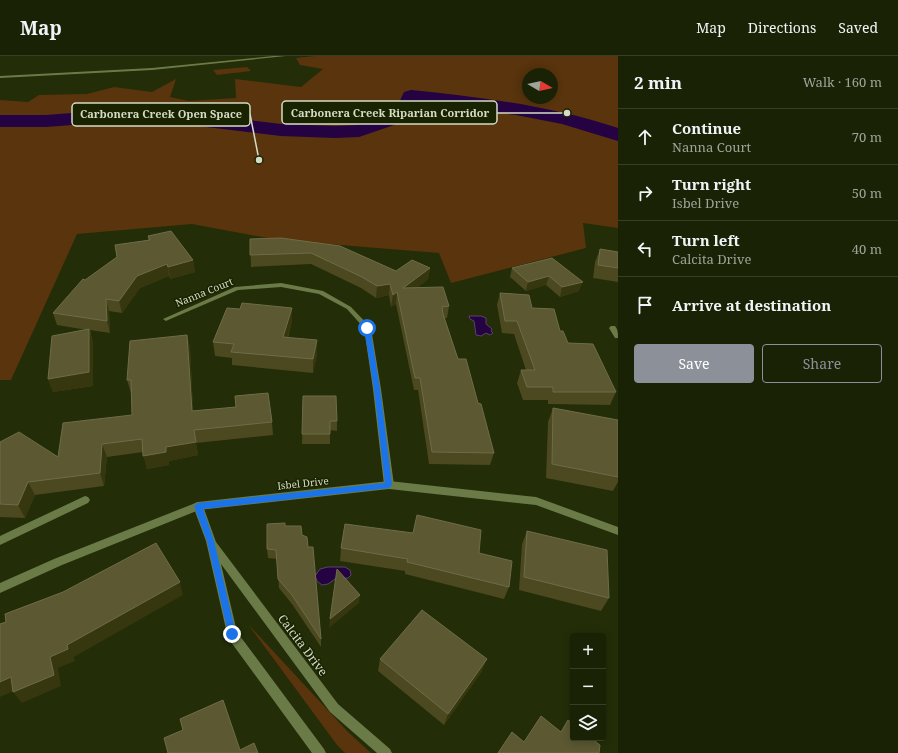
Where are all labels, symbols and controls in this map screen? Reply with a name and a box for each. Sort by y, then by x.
text: Map [20,15,62,41]
text: Map [696,18,726,37]
text: Directions [748,18,816,37]
text: Saved [838,18,878,37]
north arrow [522,68,558,104]
text: 2 min [634,71,682,94]
text: Walk · 160 m [803,73,882,91]
callout: Carbonera Creek Riparian Corridor [282,101,497,124]
callout: Carbonera Creek Open Space [72,103,250,126]
text: Carbonera Creek Riparian Corridor [291,105,490,120]
text: Carbonera Creek Open Space [80,106,242,121]
text: Continue [672,118,741,138]
icon: ahead [634,126,656,148]
text: 70 m [852,128,882,146]
text: Nanna Court [672,138,751,156]
text: Turn right [672,174,751,194]
icon: right [634,182,656,204]
text: 50 m [852,184,882,202]
text: Isbel Drive [672,194,739,212]
text: Turn left [672,230,740,250]
icon: left [634,238,656,260]
text: 40 m [852,240,882,258]
text: Calcita Drive [672,250,751,268]
street label: Nanna Court [173,274,235,310]
icon: arrive [634,294,656,316]
text: Arrive at destination [672,295,831,315]
route start [358,319,376,337]
button: Save [634,344,754,383]
button: Share [762,344,882,383]
street label: Isbel Drive [277,473,329,493]
street label: Calcita Drive [274,611,332,679]
route end [223,625,241,643]
map controls [570,633,606,741]
button: + [570,633,606,669]
button: − [570,669,606,705]
button: layers [570,705,606,741]

